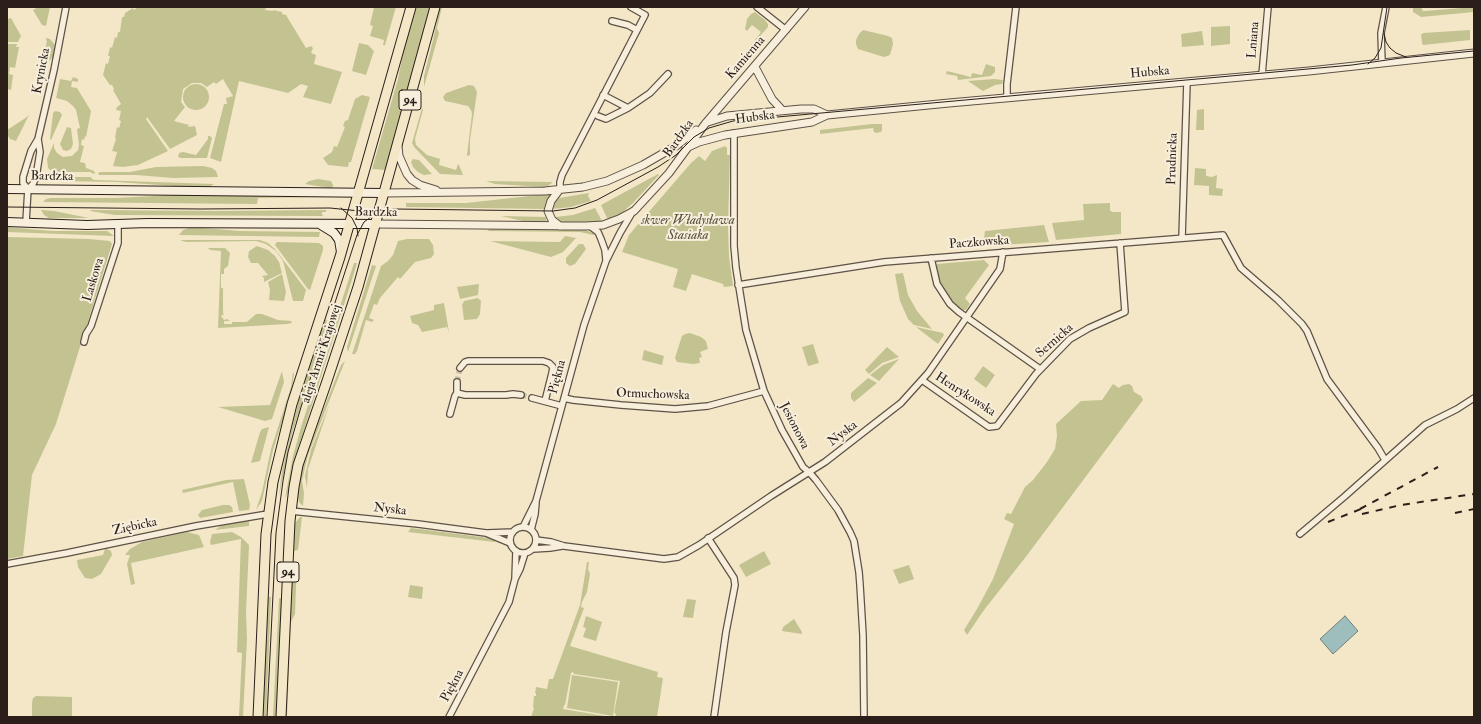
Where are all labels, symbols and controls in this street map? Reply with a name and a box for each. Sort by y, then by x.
street label: Lniana [1245,21,1263,59]
street label: Kamienna [723,33,769,83]
street label: Krynicka [30,47,54,95]
street label: Hubska [1130,64,1170,82]
road number: 94 [399,90,421,110]
street label: Hubska [734,108,776,128]
street label: Bardzka [660,117,698,161]
street label: Prudnicka [1164,133,1182,185]
street label: Bardzka [30,169,74,185]
street label: Bardzka [354,205,398,221]
park label: skwer Władysława Stasiaka [641,213,735,244]
street label: Paczkowska [948,233,1010,253]
street label: Laskowa [80,256,108,304]
street label: aleja Armii Krajowej [299,303,345,405]
street label: Sernicka [1033,321,1077,361]
street label: Piękna [546,358,570,396]
street label: Henrykowska [932,370,998,420]
street label: Otmuchowska [616,386,690,404]
street label: Jesionowa [776,400,812,452]
street label: Nyska [825,418,861,450]
street label: Nyska [373,501,407,519]
street label: Ziębicka [111,515,159,539]
road number: 94 [277,562,299,582]
street label: Piękna [438,667,468,705]

